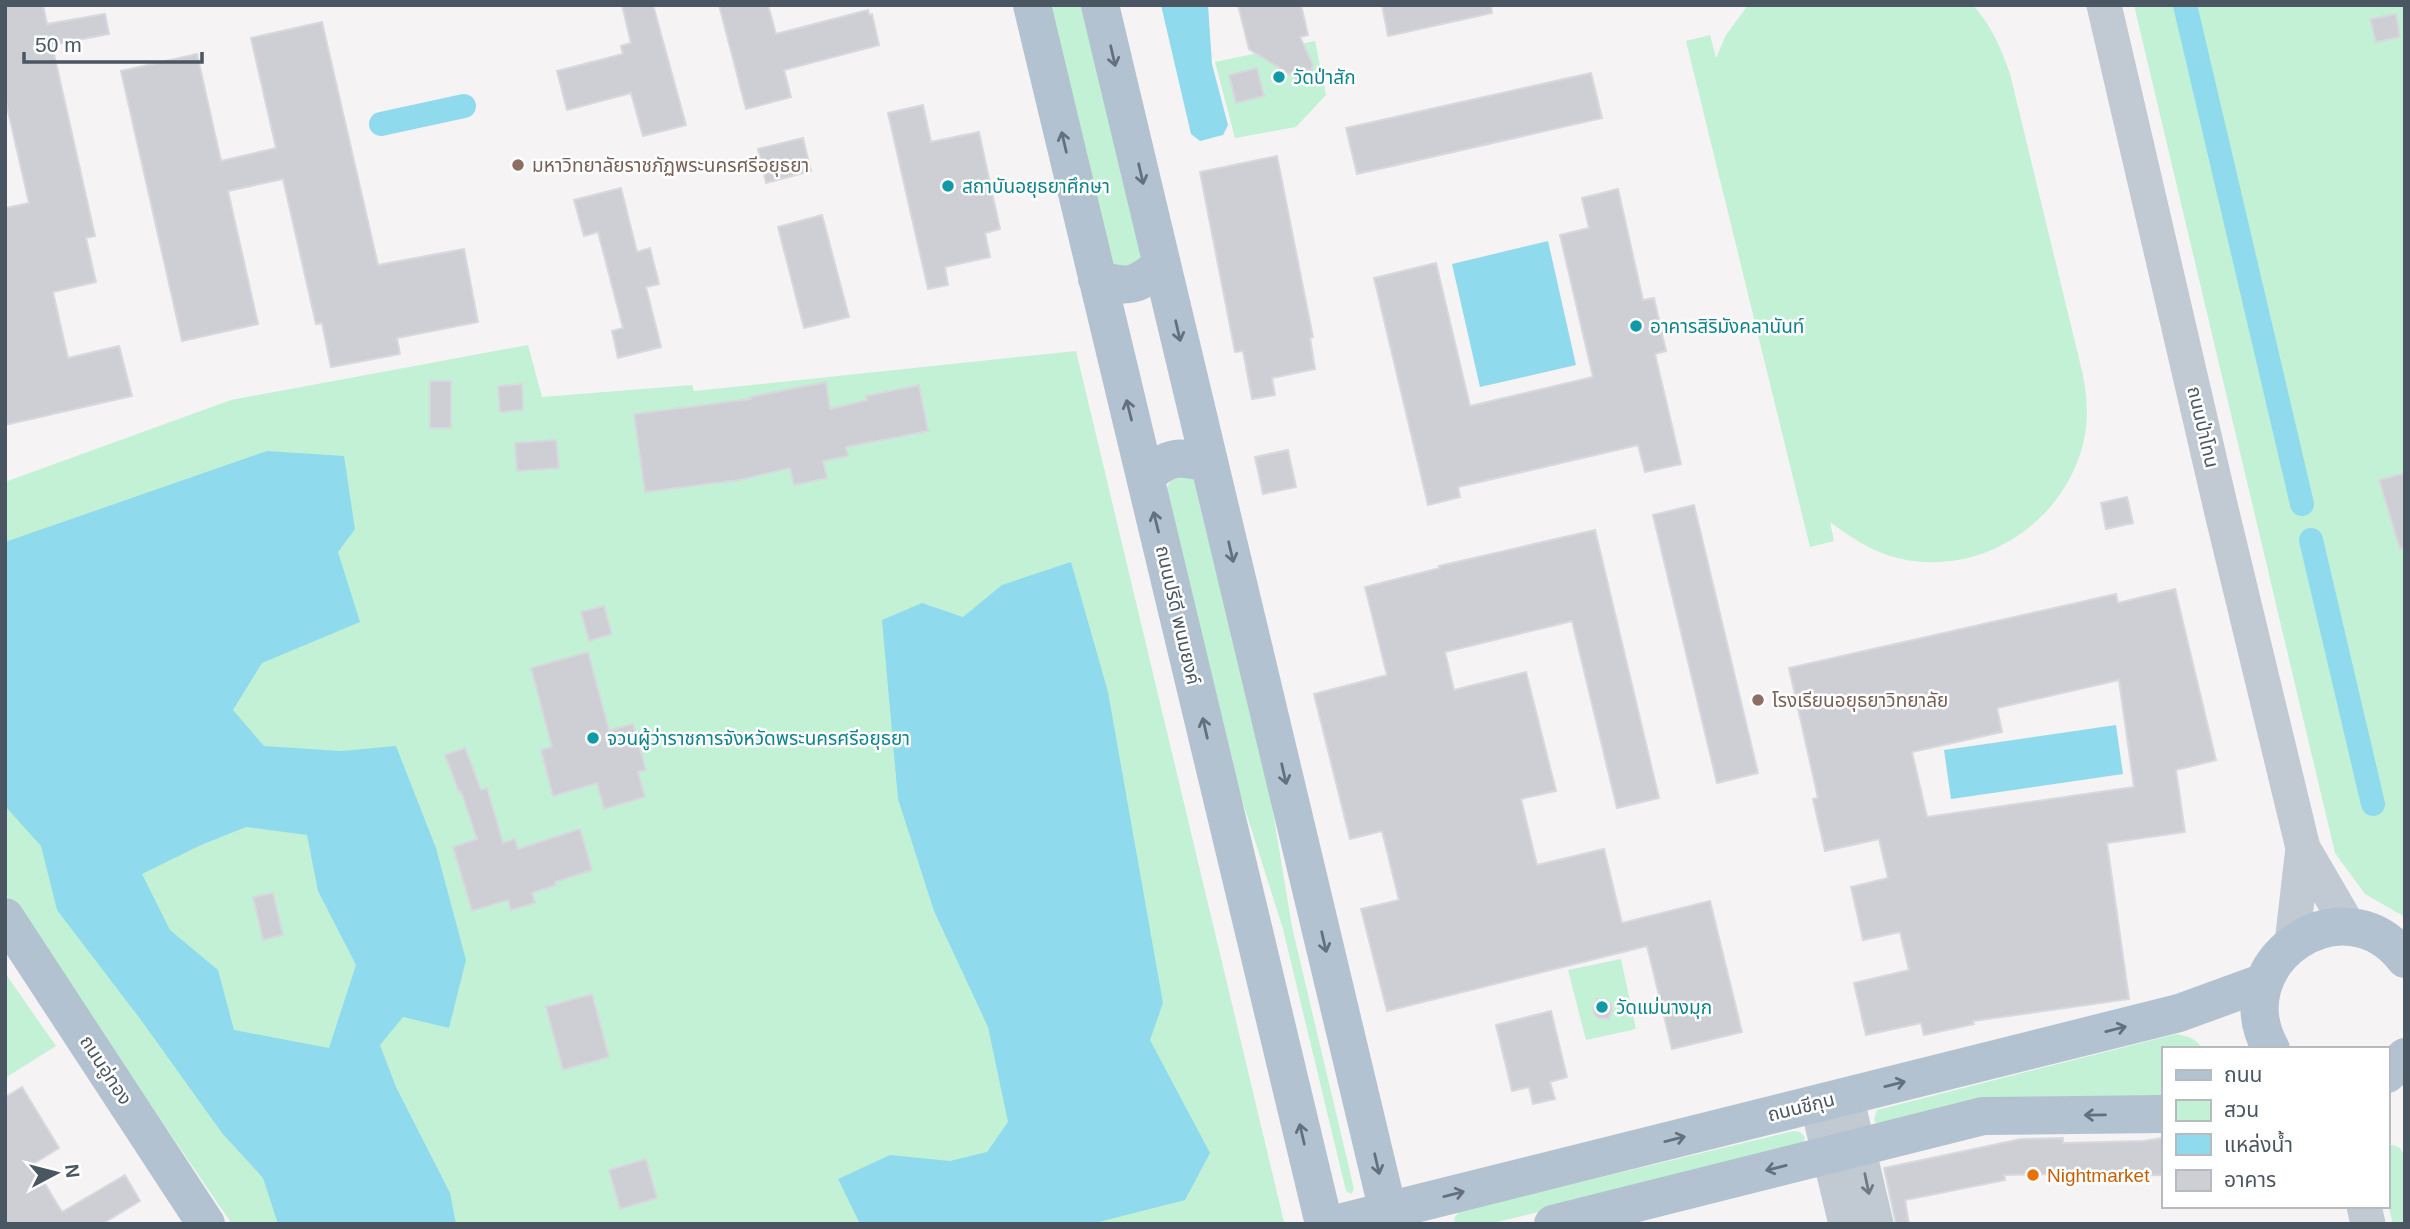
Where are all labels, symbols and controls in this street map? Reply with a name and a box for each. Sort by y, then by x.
scale bar [24,21,203,65]
text: 50 m [35,33,82,56]
one-way arrow [1107,45,1120,67]
place label: วัดป่าสัก [1293,67,1356,88]
marker: วัดป่าสัก [1271,69,1287,85]
one-way arrow [1057,131,1070,153]
place label: มหาวิทยาลัยราชภัฏพระนครศรีอยุธยา [532,155,809,177]
marker: มหาวิทยาลัยราชภัฏพระนครศรีอยุธยา [510,157,526,173]
one-way arrow [1135,162,1148,185]
place label: สถาบันอยุธยาศึกษา [962,176,1110,198]
marker: สถาบันอยุธยาศึกษา [940,178,956,194]
place label: อาคารสิริมังคลานันท์ [1650,316,1804,337]
marker: อาคารสิริมังคลานันท์ [1628,318,1644,334]
one-way arrow [1172,319,1185,342]
street label: ถนนป่าโทน [2183,384,2223,470]
one-way arrow [1122,400,1135,422]
one-way arrow [1148,511,1162,534]
one-way arrow [1225,540,1238,563]
street label: ถนนปรีดี พนมยงค์ [1152,543,1204,687]
place label: โรงเรียนอยุธยาวิทยาลัย [1772,690,1948,712]
marker: โรงเรียนอยุธยาวิทยาลัย [1750,692,1766,708]
one-way arrow [1198,717,1211,740]
place label: จวนผู้ว่าราชการจังหวัดพระนครศรีอยุธยา [607,727,910,751]
marker: จวนผู้ว่าราชการจังหวัดพระนครศรีอยุธยา [585,730,601,746]
one-way arrow [1278,762,1291,784]
one-way arrow [1318,930,1331,953]
place label: วัดแม่นางมุก [1616,996,1712,1019]
marker: วัดแม่นางมุก [1594,999,1610,1015]
one-way arrow [2104,1022,2127,1035]
street label: ถนนอู่ทอง [74,1031,137,1110]
legend [2162,1047,2389,1208]
text: ถนน [2224,1063,2262,1086]
one-way arrow [1883,1077,1906,1090]
street label: ถนนชีกุน [1765,1089,1837,1126]
text: สวน [2224,1098,2259,1121]
one-way arrow [2084,1108,2107,1121]
one-way arrow [1295,1123,1308,1145]
text: แหล่งน้ำ [2224,1130,2293,1156]
one-way arrow [1663,1132,1685,1145]
north arrow [21,1138,91,1208]
one-way arrow [1370,1152,1384,1175]
one-way arrow [1765,1162,1788,1175]
text: N [61,1163,84,1179]
place label: Nightmarket [2047,1165,2150,1186]
marker: Nightmarket [2025,1167,2041,1183]
text: อาคาร [2224,1168,2276,1191]
one-way arrow [1860,1172,1874,1195]
one-way arrow [1442,1187,1465,1200]

